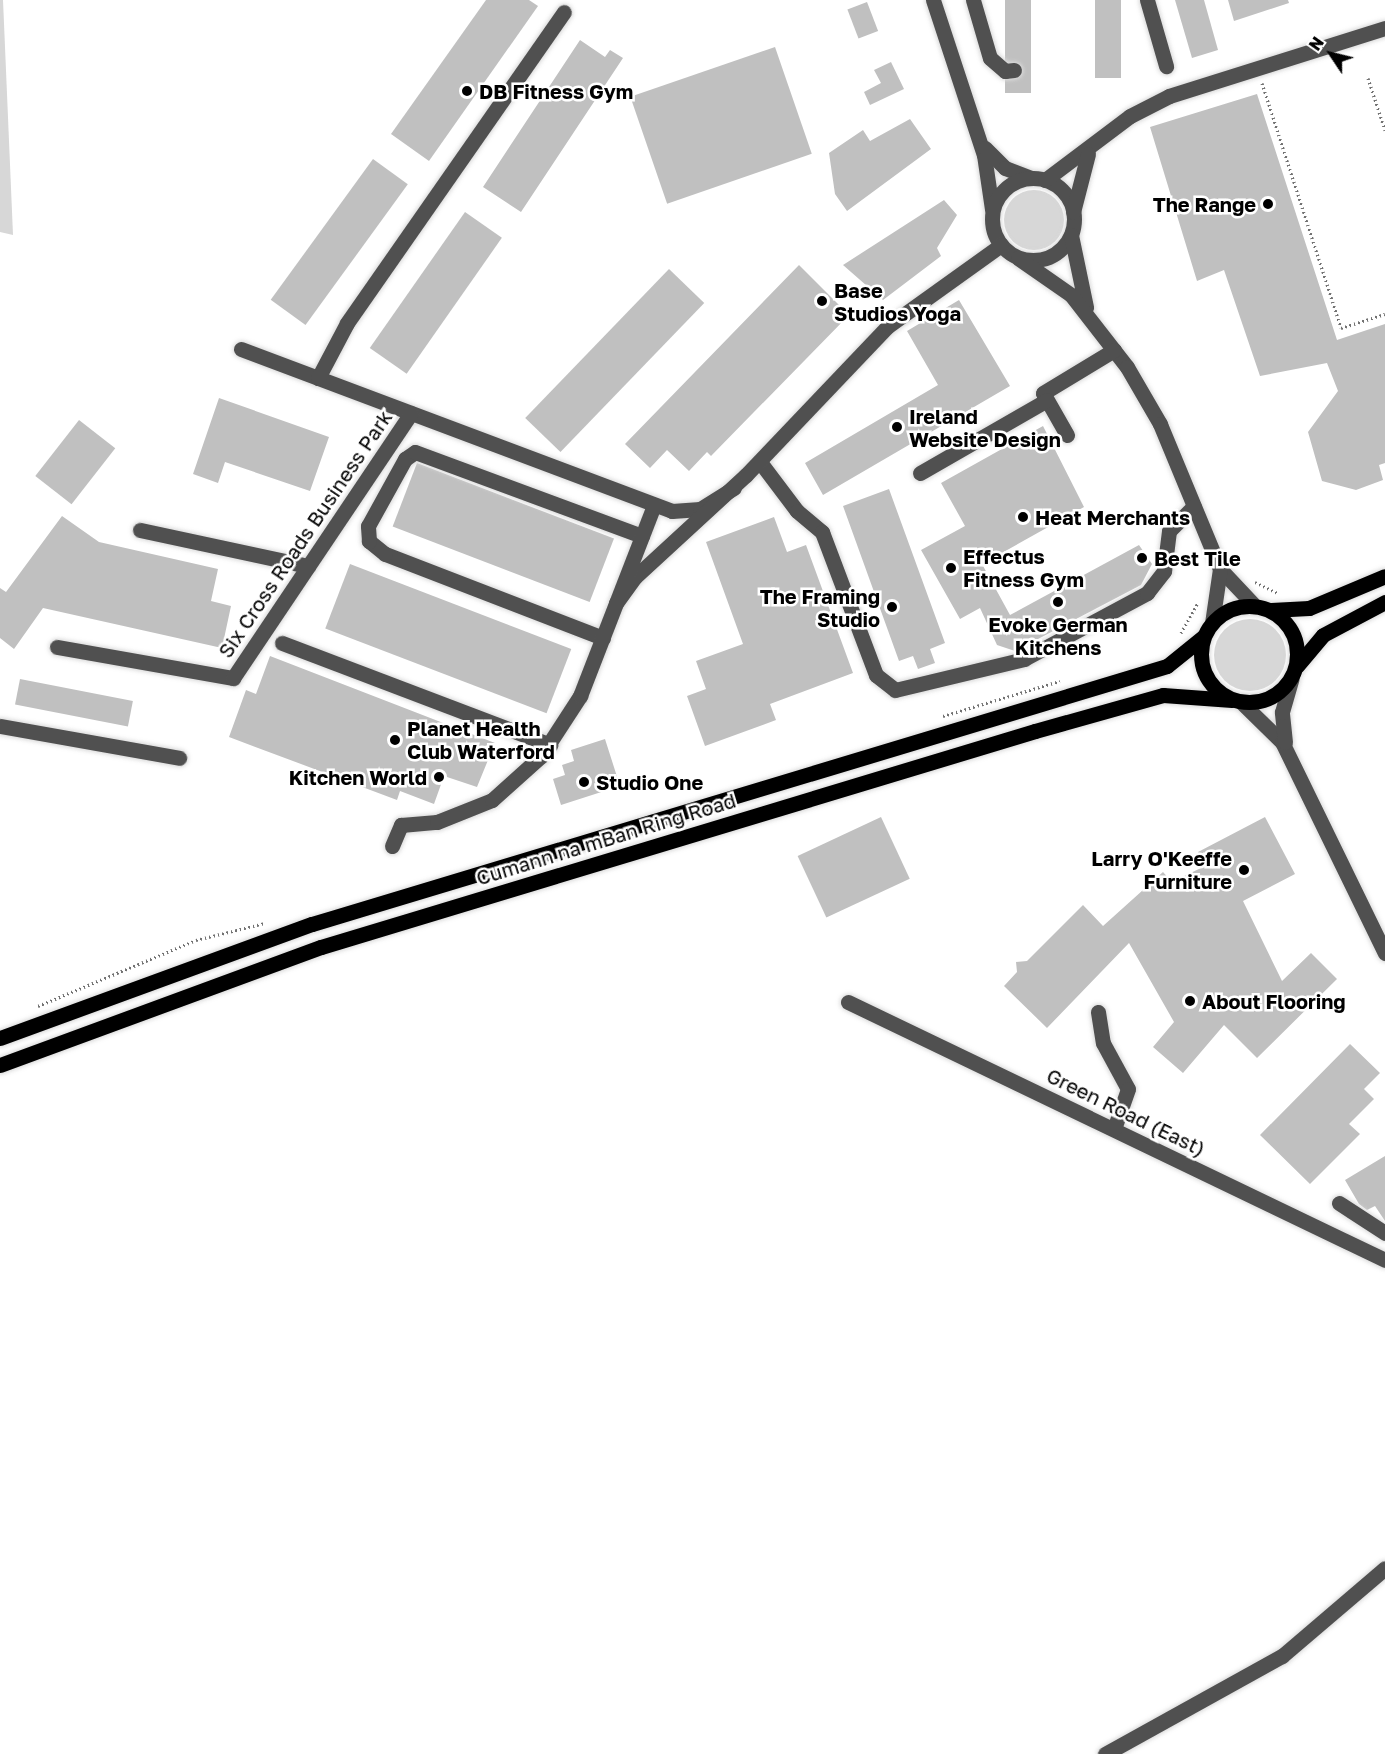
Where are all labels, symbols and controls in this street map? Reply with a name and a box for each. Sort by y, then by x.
north arrow [1301,24,1361,84]
text: N [1305,33,1328,54]
place label: DB Fitness Gym [479,79,633,103]
marker: DB Fitness Gym [460,84,474,98]
place label: The Range [1153,192,1256,216]
marker: The Range [1261,197,1275,211]
place label: Base Studios Yoga [834,278,961,325]
marker: Base Studios Yoga [815,294,829,308]
place label: Ireland Website Design [909,404,1061,451]
street label: Six Cross Roads Business Park [213,406,397,662]
marker: Ireland Website Design [890,420,904,434]
place label: Heat Merchants [1035,505,1190,529]
marker: Heat Merchants [1016,510,1030,524]
place label: Effectus Fitness Gym [963,544,1084,591]
place label: Best Tile [1154,546,1241,570]
marker: Best Tile [1135,551,1149,565]
marker: Effectus Fitness Gym [944,561,958,575]
place label: The Framing Studio [760,584,880,631]
marker: Evoke German Kitchens [1051,595,1065,609]
marker: The Framing Studio [885,600,899,614]
place label: Evoke German Kitchens [988,612,1128,659]
place label: Planet Health Club Waterford [407,716,555,763]
marker: Planet Health Club Waterford [388,733,402,747]
place label: Kitchen World [289,765,427,789]
marker: Kitchen World [432,770,446,784]
place label: Studio One [596,770,703,794]
marker: Studio One [577,775,591,789]
street label: Cumann na mBan Ring Road [473,788,739,890]
place label: Larry O'Keeffe Furniture [1091,846,1232,893]
marker: Larry O'Keeffe Furniture [1237,863,1251,877]
place label: About Flooring [1202,989,1346,1013]
marker: About Flooring [1183,994,1197,1008]
street label: Green Road (East) [1043,1063,1209,1161]

